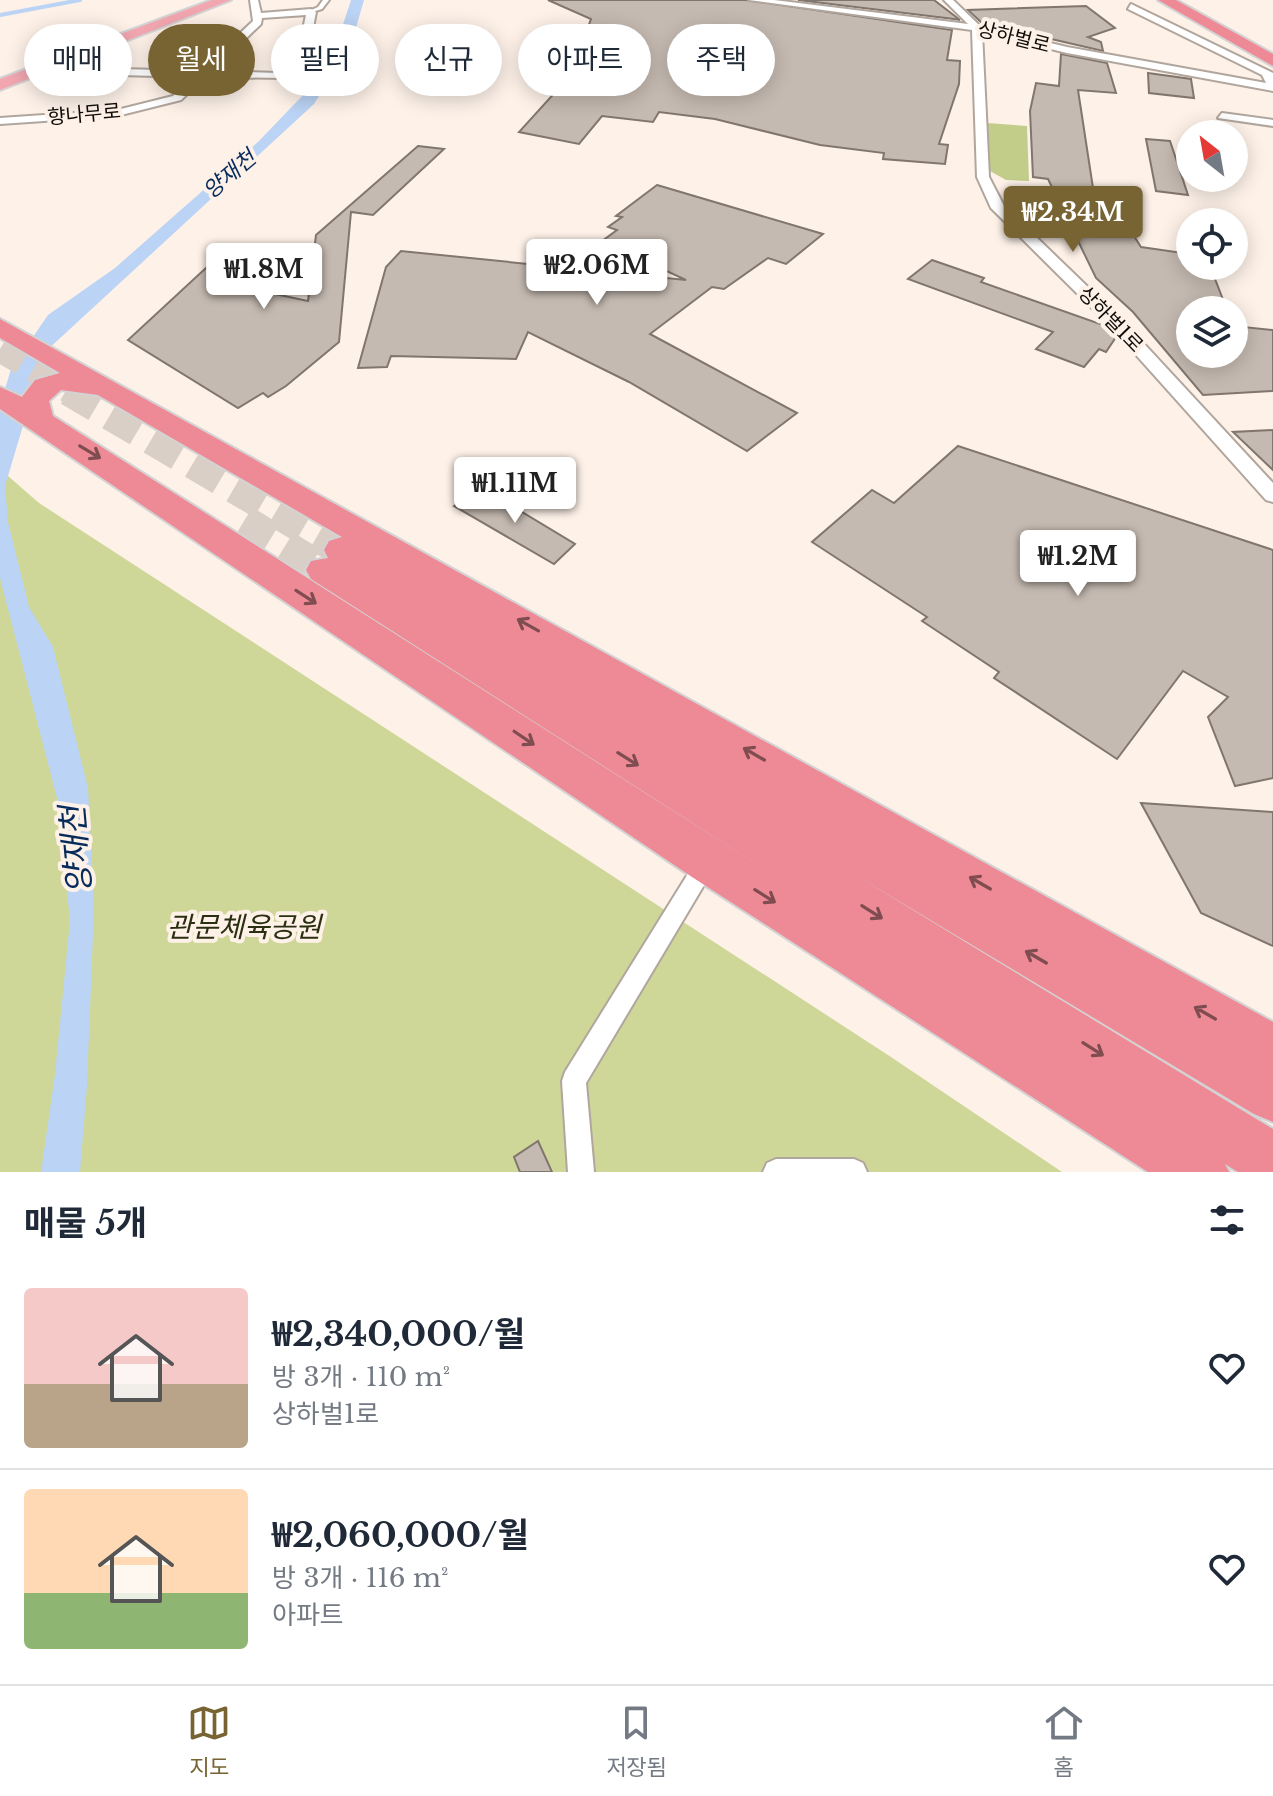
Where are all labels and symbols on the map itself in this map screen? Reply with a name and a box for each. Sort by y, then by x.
street label: 상하벌로 [975,16,1053,58]
street label: 향나무로 [46,99,122,129]
north arrow [1176,120,1248,192]
water label: 양재천 [197,143,263,204]
pin: ₩2.34M [1008,186,1138,254]
pin: ₩2.06M [532,239,662,307]
pin: ₩1.8M [208,243,320,311]
street label: 상하벌1로 [1074,281,1148,357]
one-way arrow [78,444,101,460]
pin: ₩1.11M [450,457,580,525]
pin: ₩1.2M [1022,530,1134,598]
one-way arrow [294,589,317,605]
one-way arrow [517,617,541,632]
one-way arrow [513,730,535,746]
one-way arrow [743,746,767,761]
one-way arrow [616,751,638,768]
water label: 양재천 [52,801,100,896]
one-way arrow [969,875,992,891]
one-way arrow [753,889,776,905]
one-way arrow [860,904,883,920]
park label: 관문체육공원 [167,910,324,945]
one-way arrow [1025,949,1048,965]
one-way arrow [1194,1005,1217,1021]
one-way arrow [1081,1041,1104,1057]

